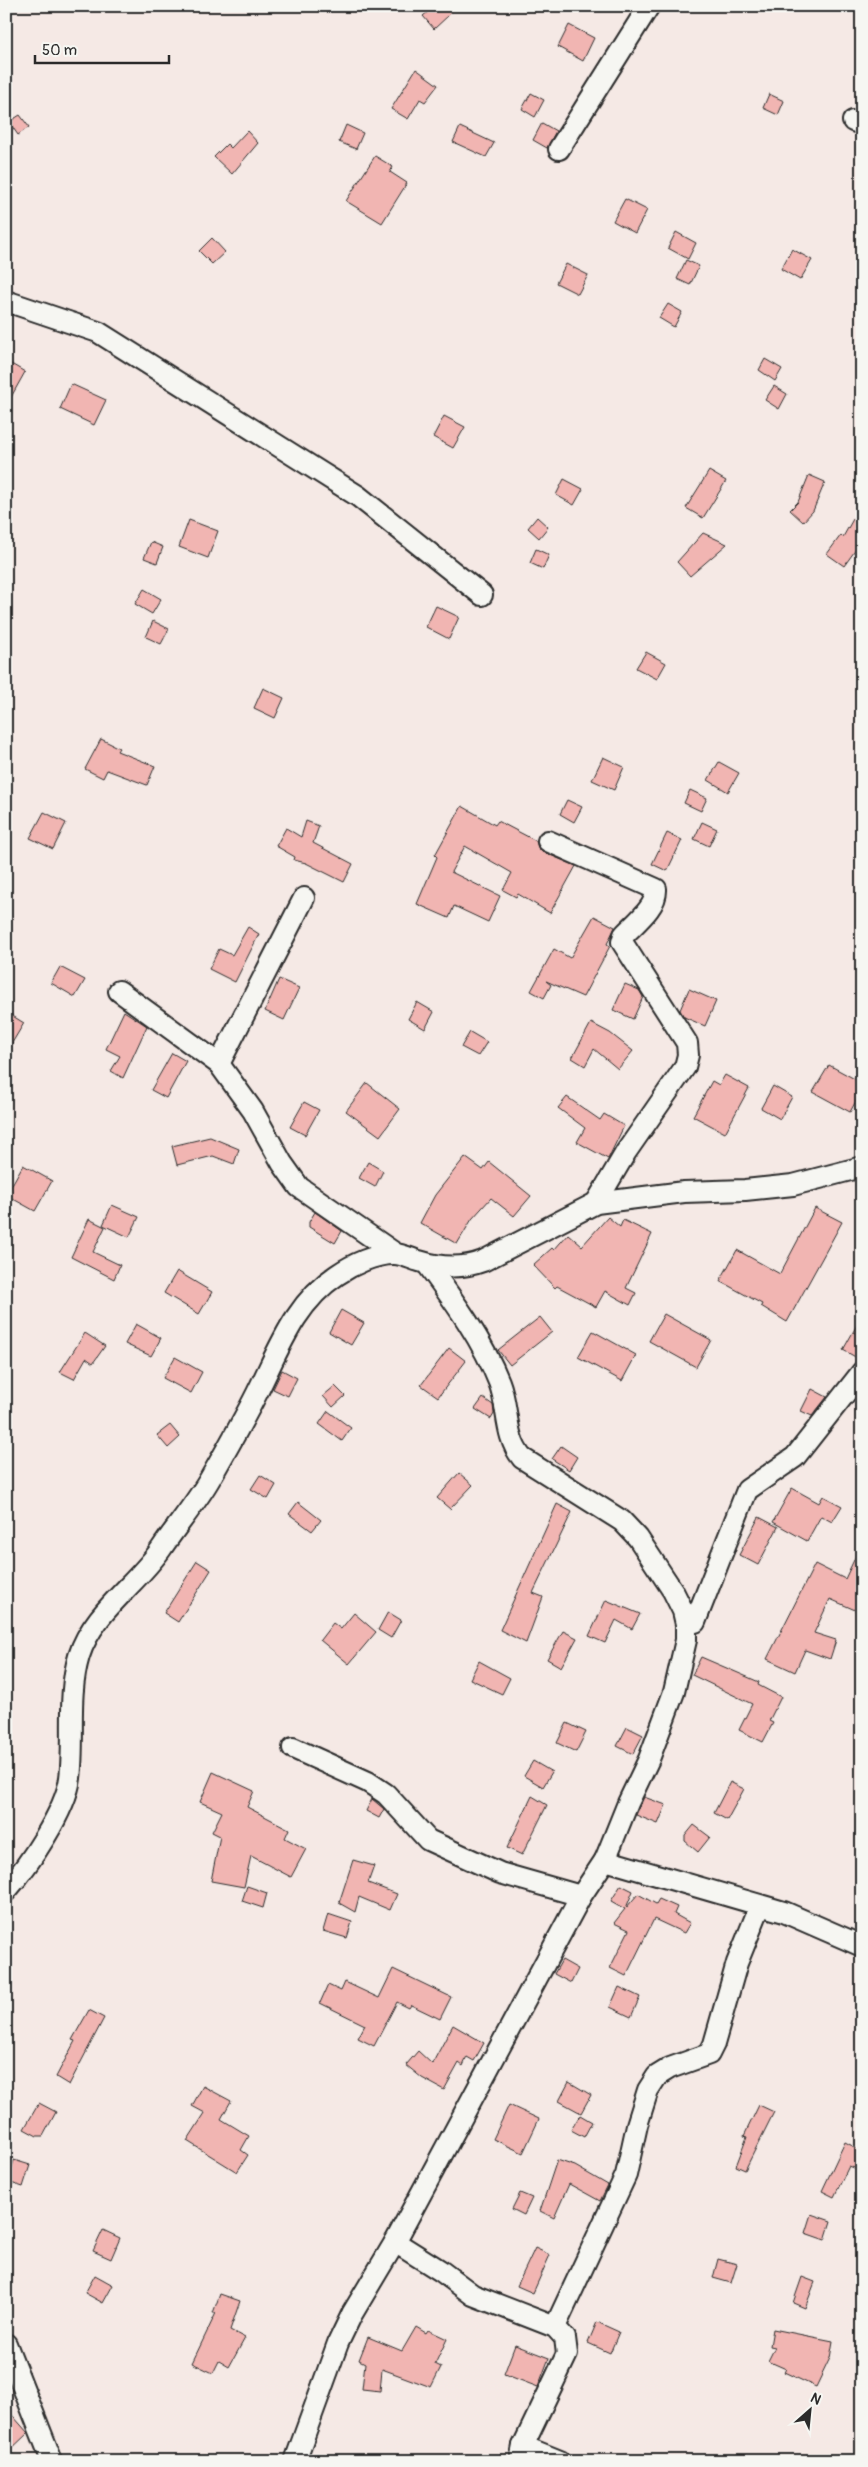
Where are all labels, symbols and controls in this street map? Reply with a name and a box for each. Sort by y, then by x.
scale bar [35,32,169,64]
text: 50 m [42,41,77,60]
north arrow [786,2384,836,2434]
text: N [808,2389,824,2409]

